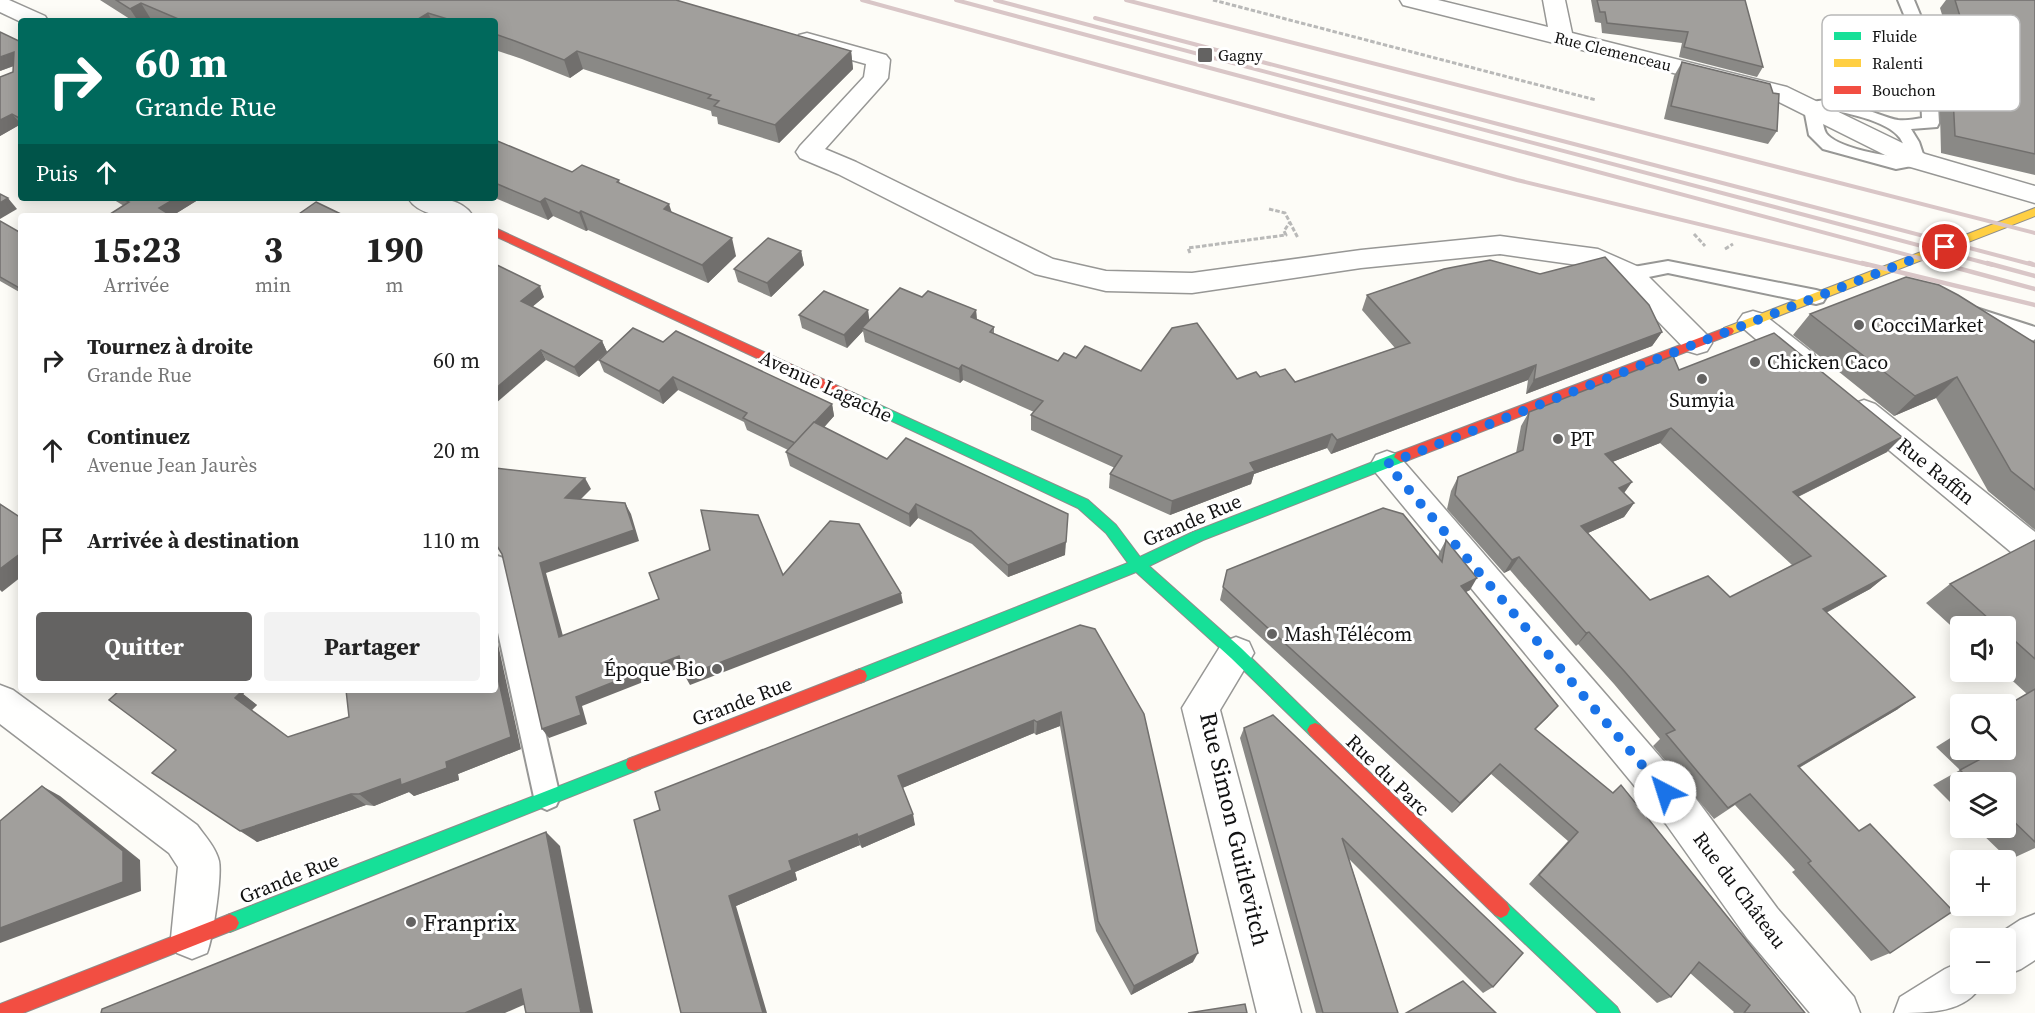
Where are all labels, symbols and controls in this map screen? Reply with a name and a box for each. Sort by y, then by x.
legend [1822,15,2020,111]
text: Fluide [1872,25,1917,47]
street label: Rue Clemenceau [1552,26,1674,76]
text: 60 m [135,33,228,91]
icon: right [36,42,114,120]
place label: Gagny [1218,44,1263,66]
marker: Gagny [1196,46,1214,64]
text: Ralenti [1872,52,1923,74]
text: Bouchon [1872,79,1936,101]
text: Grande Rue [135,88,276,125]
icon: ahead [90,156,123,189]
text: Puis [36,158,78,188]
pin [1919,221,1970,272]
text: 15:23 [92,225,181,274]
text: 3 [263,225,283,274]
text: 190 [365,225,424,274]
icon: arrive [1928,230,1961,263]
text: Arrivée [104,271,170,299]
text: min [255,271,291,299]
text: m [386,271,404,299]
place label: CocciMarket [1871,311,1984,339]
marker: CocciMarket [1852,318,1866,332]
text: Tournez à droite [87,331,253,361]
street label: Avenue Lagache [755,343,897,429]
icon: right [36,344,69,377]
text: 60 m [433,345,480,375]
place label: Chicken Caco [1767,348,1888,376]
marker: Chicken Caco [1748,355,1762,369]
text: Grande Rue [87,361,192,389]
marker: Sumyia [1695,372,1709,386]
place label: Sumyia [1669,386,1736,414]
text: Continuez [87,421,190,451]
place label: PT [1570,425,1594,453]
street label: Rue Raffin [1891,431,1981,511]
marker: PT [1551,432,1565,446]
icon: ahead [36,434,69,467]
text: 20 m [433,435,480,465]
text: Avenue Jean Jaurès [87,451,257,479]
street label: Grande Rue [1138,487,1246,553]
icon: arrive [36,524,69,557]
text: Arrivée à destination [87,525,299,555]
text: 110 m [422,525,480,555]
button: Quitter [36,612,252,681]
button: Partager [264,612,480,681]
map controls [1950,616,2016,994]
button: sound [1950,616,2016,682]
place label: Mash Télécom [1284,620,1412,648]
marker: Mash Télécom [1265,627,1279,641]
place label: Époque Bio [604,655,705,683]
marker: Époque Bio [710,662,724,676]
street label: Grande Rue [688,669,796,733]
button: search [1950,694,2016,760]
street label: Rue Simon Guitlevitch [1192,709,1278,949]
street label: Rue du Parc [1340,728,1436,822]
position arrow [1633,760,1697,824]
button: layers [1950,772,2016,838]
street label: Rue du Château [1687,826,1793,954]
street label: Grande Rue [235,845,343,911]
button: + [1950,850,2016,916]
place label: Franprix [423,906,517,939]
marker: Franprix [404,915,418,929]
button: − [1950,928,2016,994]

